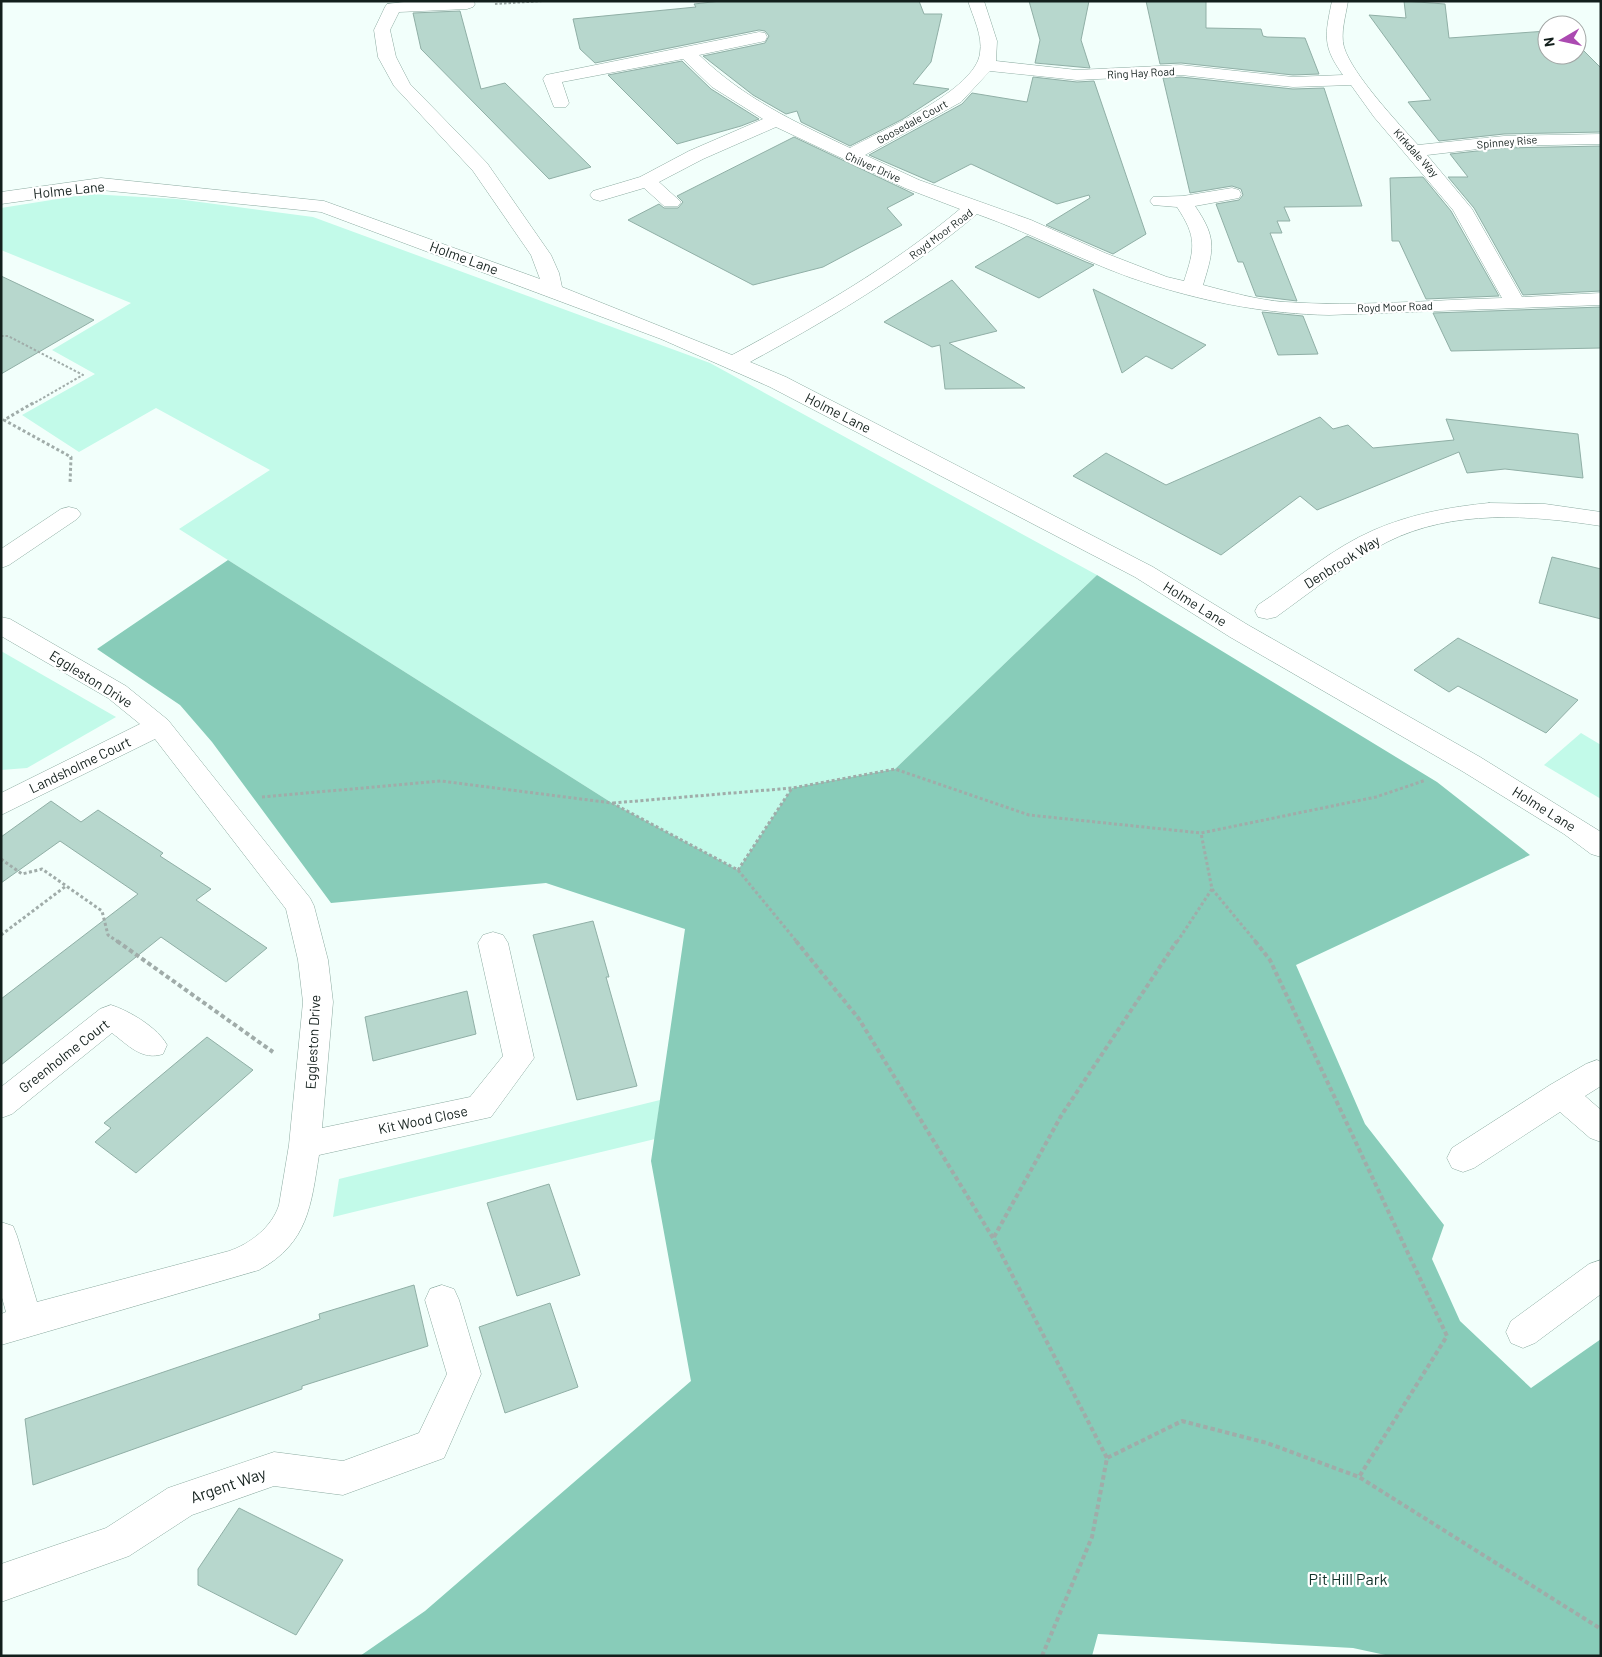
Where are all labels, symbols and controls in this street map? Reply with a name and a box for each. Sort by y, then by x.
north arrow [1537,15,1587,65]
text: N [1540,36,1558,48]
street label: Ring Hay Road [1107,64,1175,81]
street label: Goosedale Court [874,97,949,146]
street label: Kirkdale Way [1391,126,1442,180]
street label: Spinney Rise [1476,132,1538,151]
street label: Chilver Drive [843,148,903,185]
street label: Holme Lane [32,177,106,202]
street label: Royd Moor Road [906,206,975,262]
street label: Holme Lane [428,237,501,278]
street label: Royd Moor Road [1357,299,1433,314]
street label: Holme Lane [802,389,874,436]
street label: Denbrook Way [1301,531,1383,592]
street label: Holme Lane [1160,577,1230,630]
street label: Eggleston Drive [47,646,136,711]
street label: Landsholme Court [26,733,133,797]
street label: Holme Lane [1509,782,1579,835]
street label: Eggleston Drive [302,994,323,1090]
street label: Greenholme Court [15,1015,112,1096]
street label: Kit Wood Close [377,1102,469,1137]
street label: Argent Way [187,1463,269,1506]
park label: Pit Hill Park [1308,1569,1388,1588]

